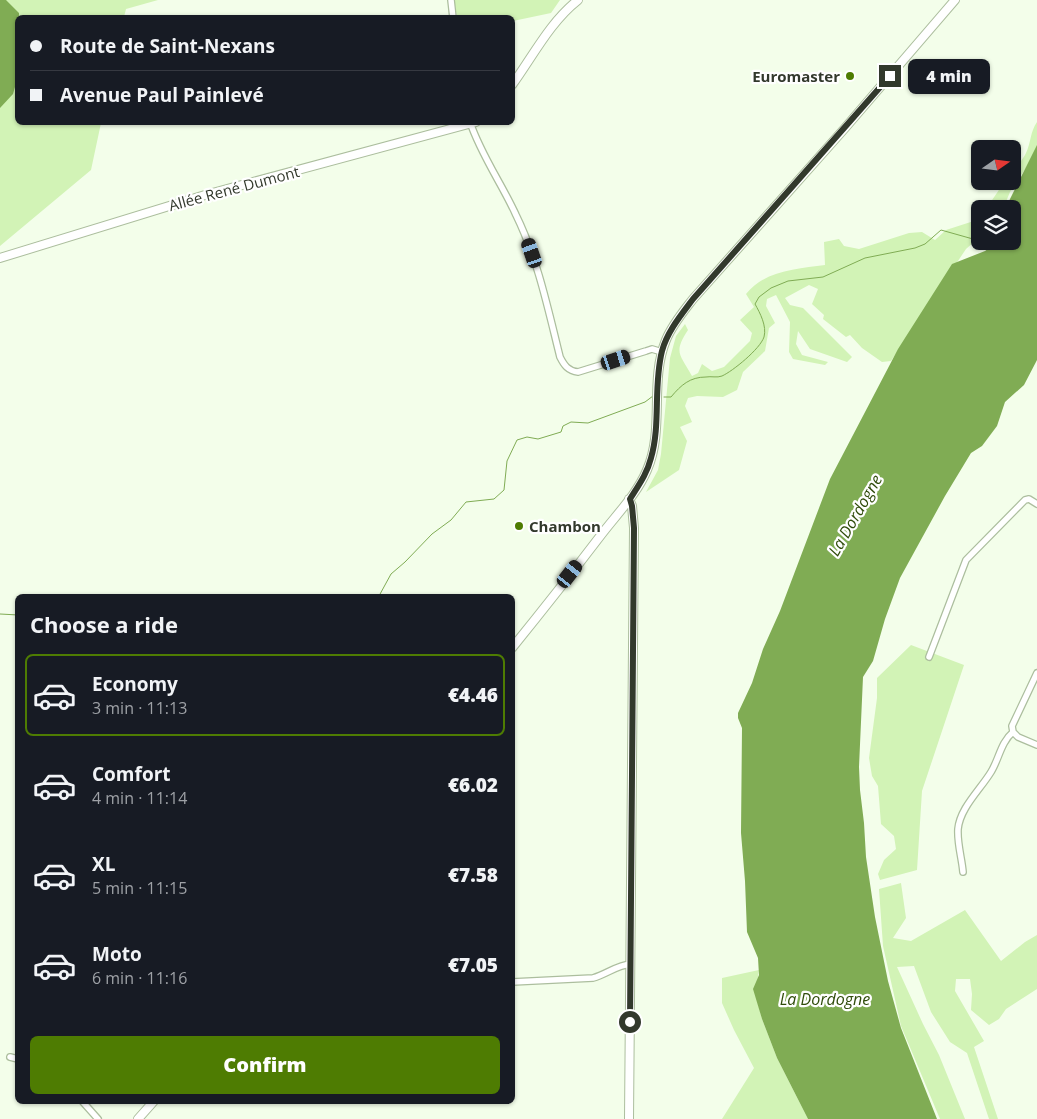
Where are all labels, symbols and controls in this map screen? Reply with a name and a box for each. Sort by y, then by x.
text: Route de Saint-Nexans [60,33,275,59]
callout: 4 min [908,58,990,94]
route end [879,65,901,87]
text: 4 min [926,65,972,87]
place label: Euromaster [752,66,840,86]
marker: Euromaster [844,70,856,82]
text: Avenue Paul Painlevé [60,82,264,108]
north arrow [971,140,1021,190]
map controls [971,140,1021,250]
street label: Allée René Dumont [166,161,302,215]
button: layers [971,200,1021,250]
car [520,236,543,270]
car [599,348,632,372]
water label: La Dordogne [823,470,887,560]
place label: Chambon [529,516,601,536]
marker: Chambon [513,520,525,532]
car [554,558,585,590]
text: Choose a ride [30,609,178,639]
text: Economy [92,671,178,697]
icon: car [32,673,77,718]
text: €4.46 [448,682,498,708]
text: 3 min · 11:13 [92,697,187,719]
text: Comfort [92,761,171,787]
icon: car [32,763,77,808]
text: €6.02 [448,772,498,798]
text: 4 min · 11:14 [92,787,187,809]
text: XL [92,851,115,877]
icon: car [32,853,77,898]
text: €7.58 [448,862,498,888]
text: 5 min · 11:15 [92,877,187,899]
text: Moto [92,941,142,967]
icon: car [32,943,77,988]
text: €7.05 [448,952,498,978]
text: 6 min · 11:16 [92,967,187,989]
water label: La Dordogne [780,988,870,1010]
route start [619,1011,641,1033]
button: Confirm [30,1036,500,1094]

